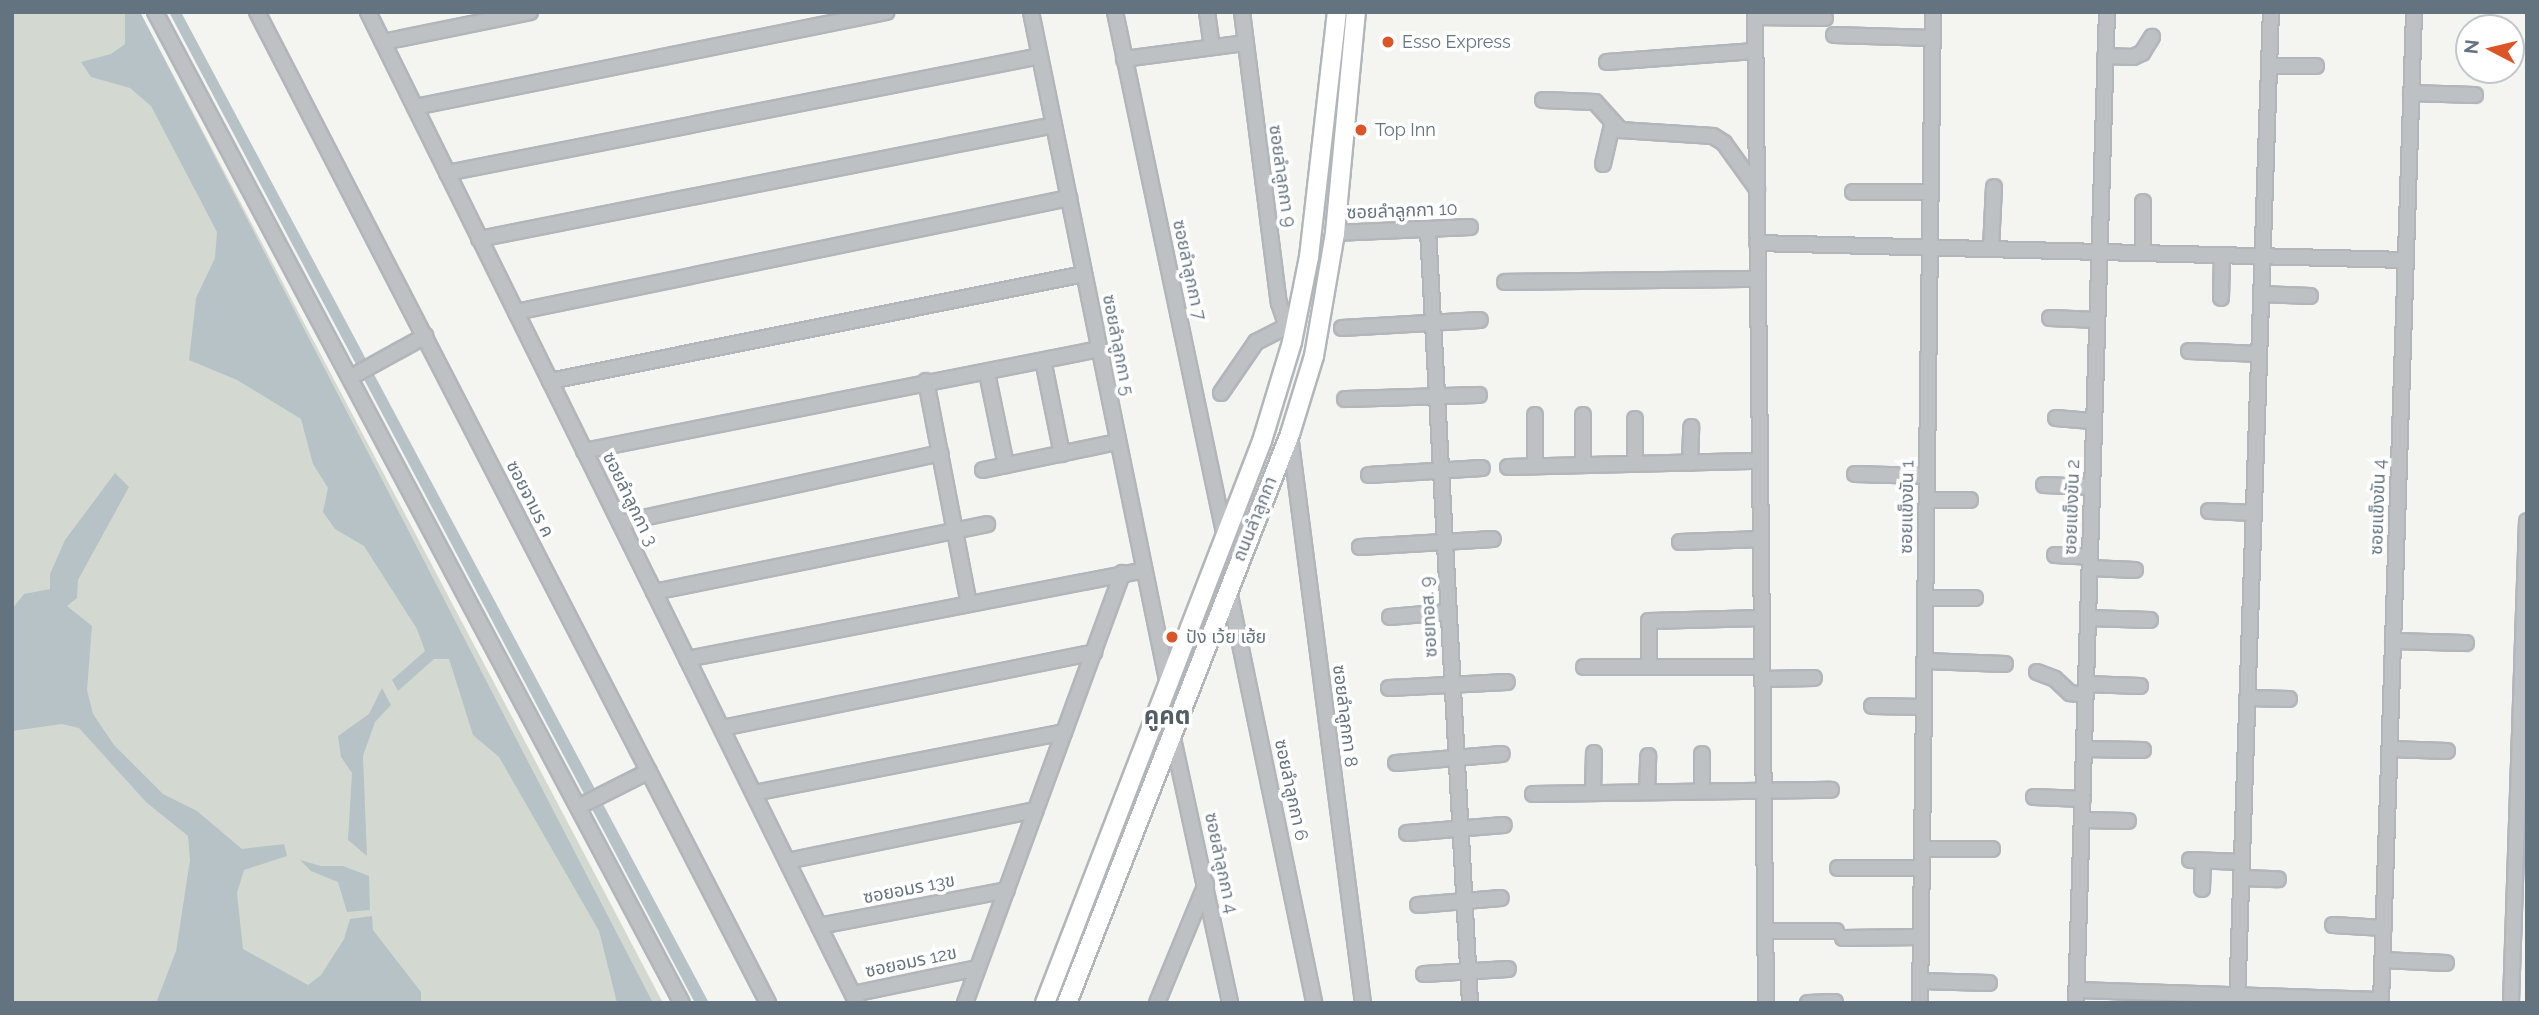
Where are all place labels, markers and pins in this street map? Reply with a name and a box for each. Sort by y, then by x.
place label: Esso Express [1402,31,1511,53]
marker: Esso Express [1380,34,1396,50]
place label: Top Inn [1375,119,1436,141]
marker: Top Inn [1353,122,1369,138]
place label: ปัง เว้ย เฮ้ย [1186,626,1266,648]
marker: ปัง เว้ย เฮ้ย [1164,629,1180,645]

